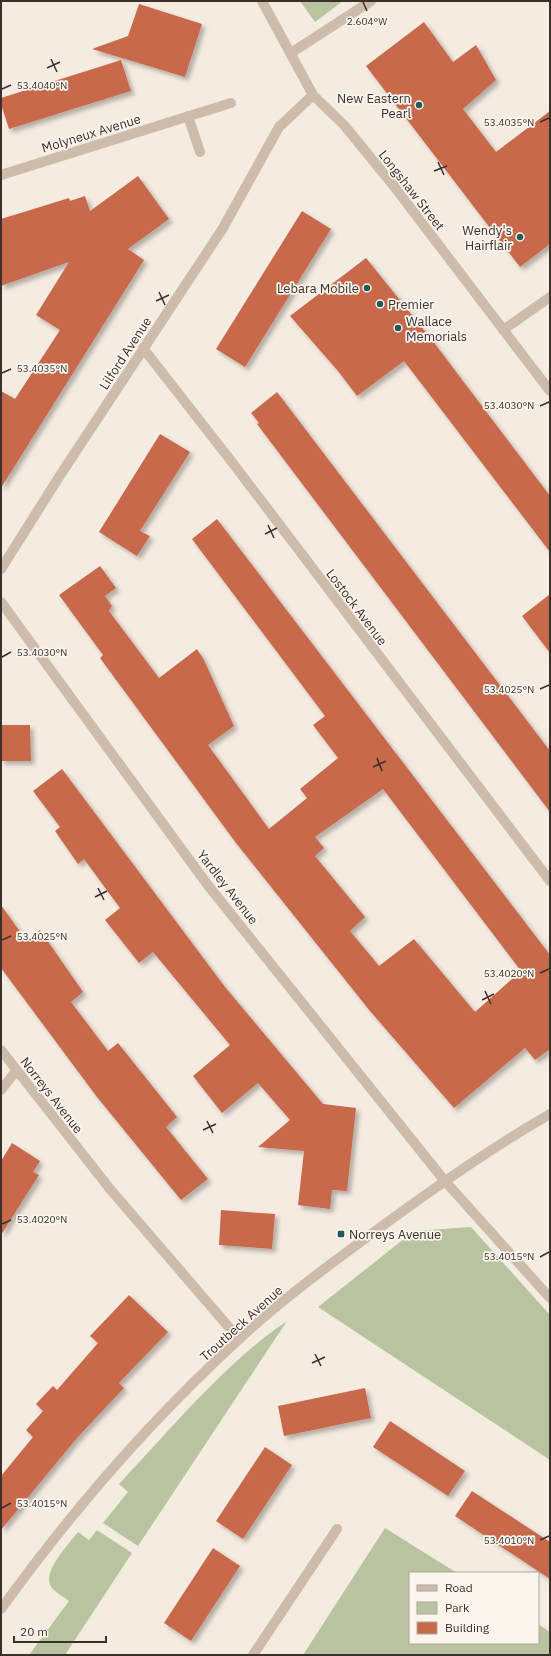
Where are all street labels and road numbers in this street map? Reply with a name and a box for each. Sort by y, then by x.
street label: Molyneux Avenue [40,110,143,157]
street label: Longshaw Street [375,147,448,234]
street label: Lilford Avenue [96,314,155,393]
street label: Lostock Avenue [322,566,391,649]
street label: Yardley Avenue [193,847,262,928]
street label: Norreys Avenue [17,1054,87,1137]
street label: Troutbeck Avenue [197,1282,286,1365]

